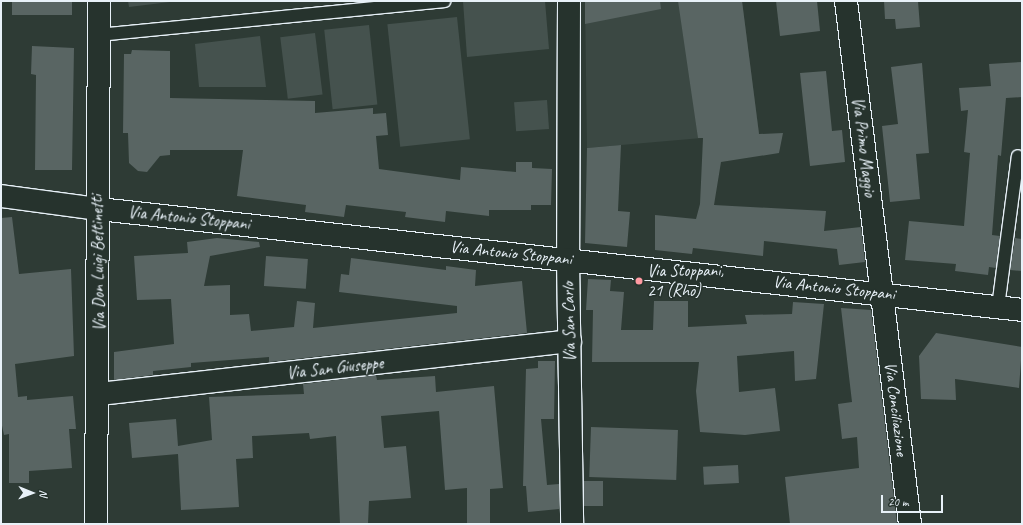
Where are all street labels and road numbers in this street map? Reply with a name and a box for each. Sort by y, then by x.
street label: Via Primo Maggio [848,96,880,198]
street label: Via Don Luigi Bettinetti [87,195,109,331]
street label: Via Antonio Stoppani [127,201,251,235]
street label: Via Antonio Stoppani [449,236,573,270]
street label: Via Antonio Stoppani [772,271,896,305]
street label: Via San Carlo [558,282,580,362]
street label: Via San Giuseppe [286,353,384,383]
street label: Via Conciliazione [880,361,912,457]

